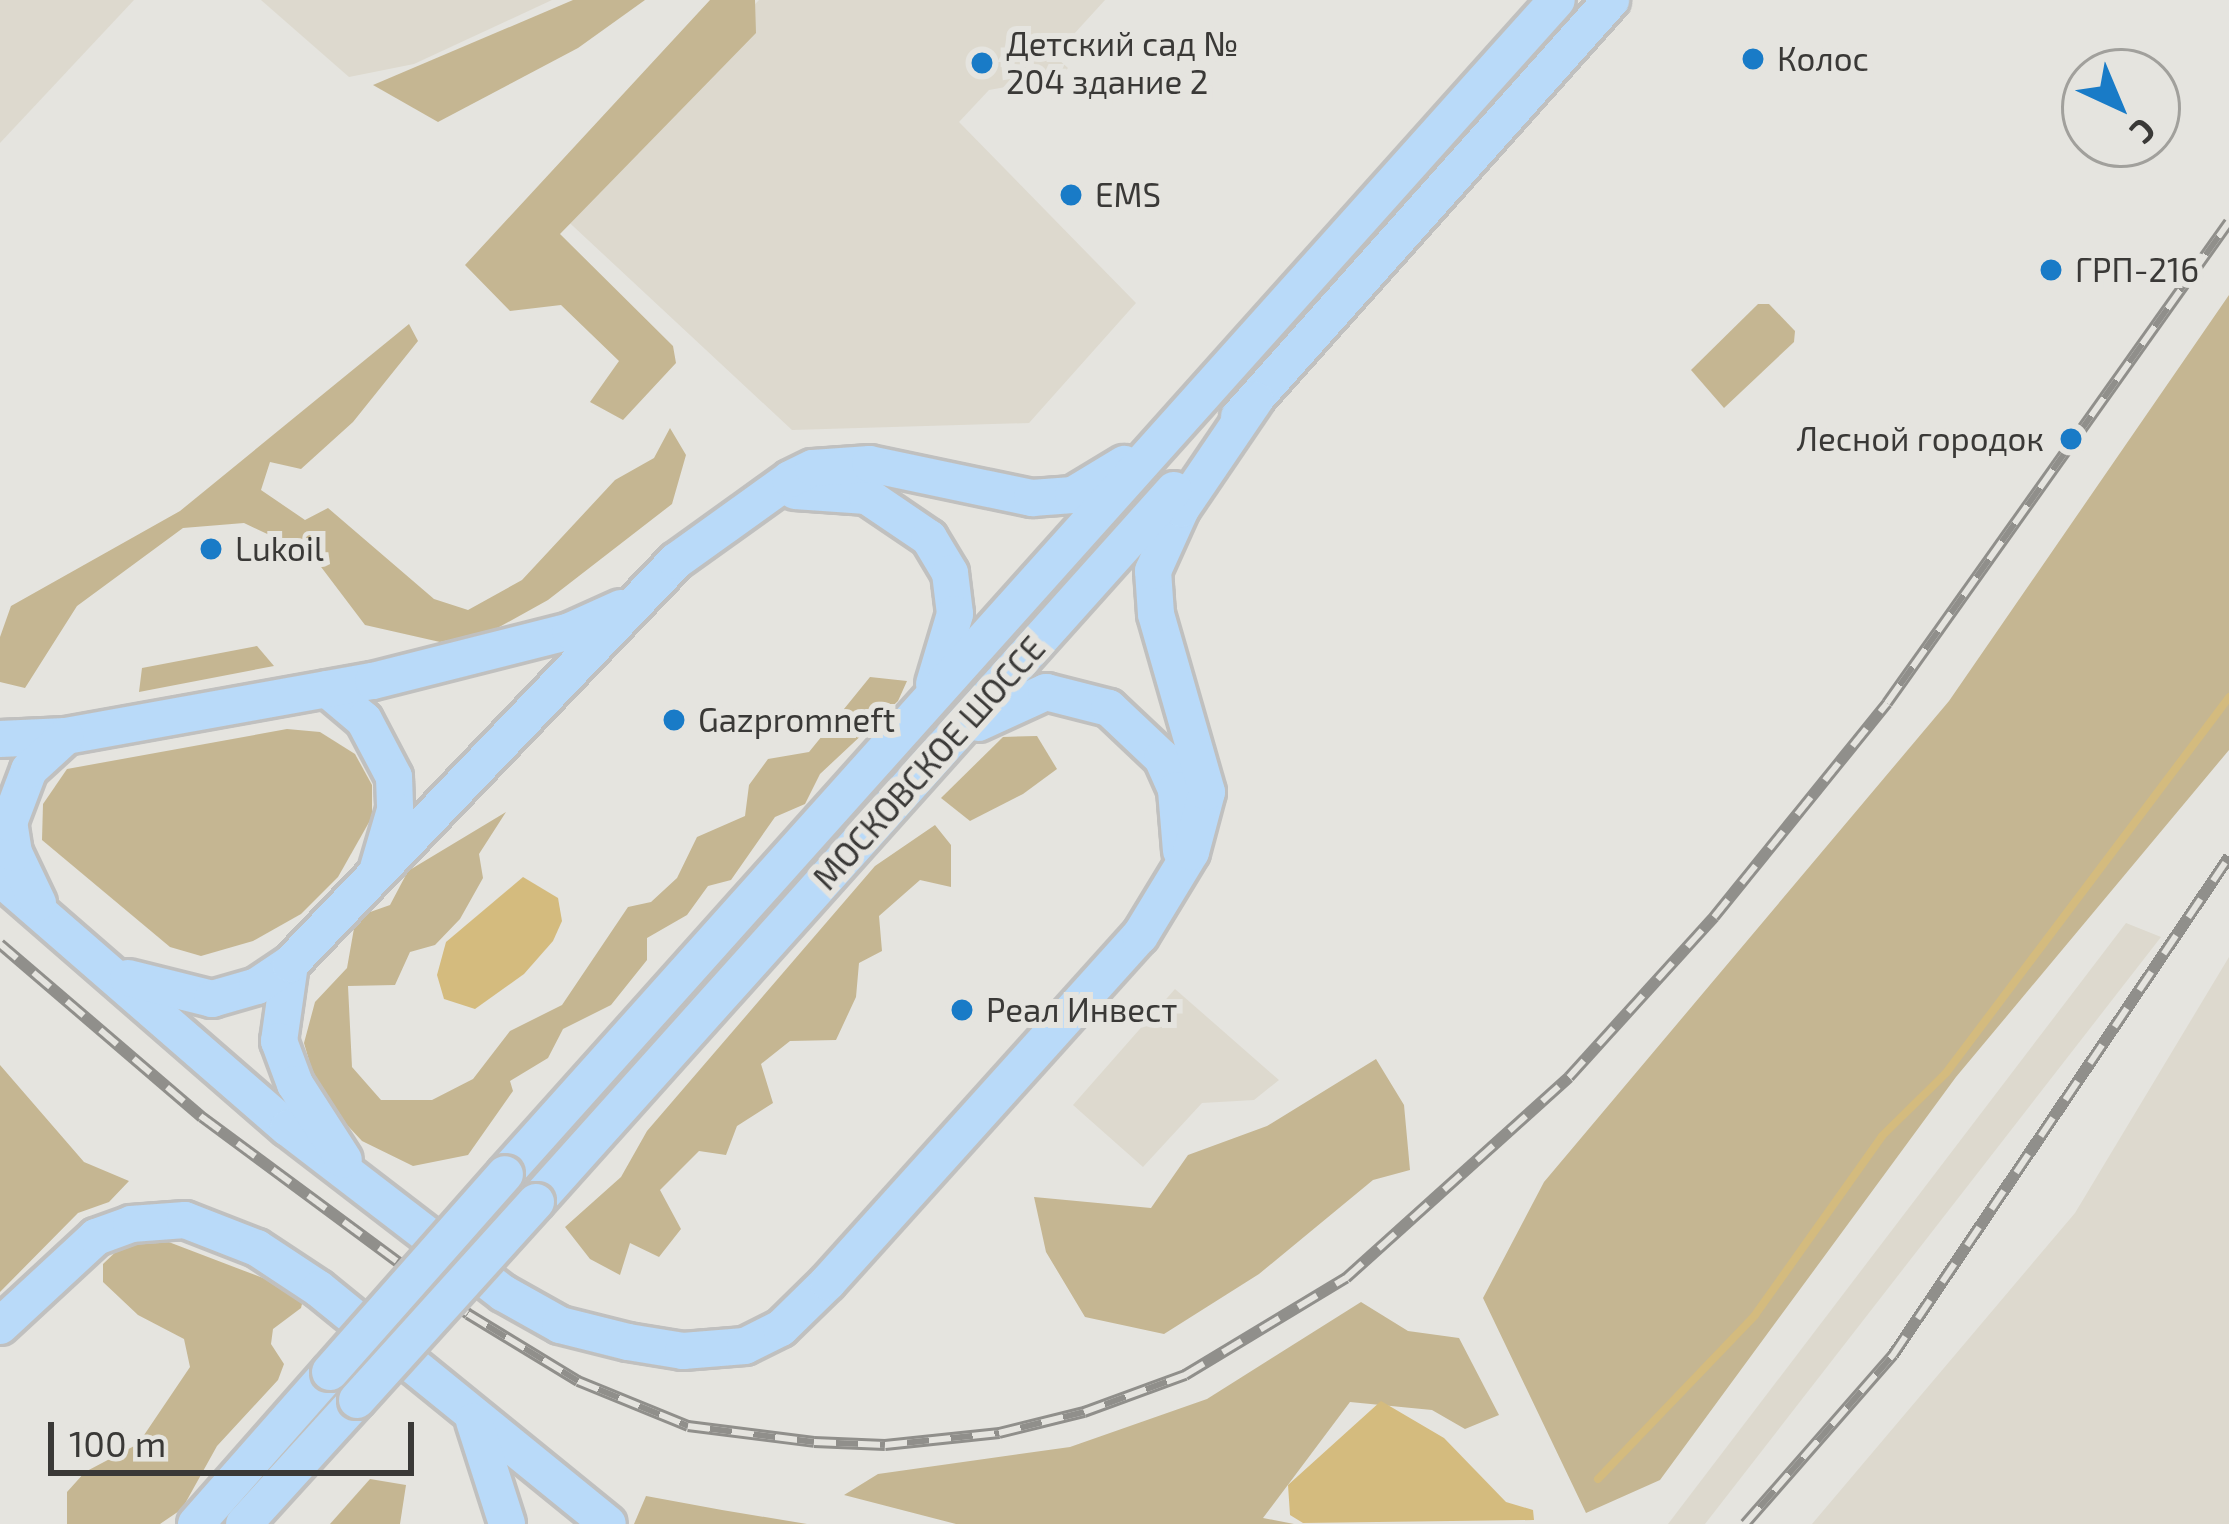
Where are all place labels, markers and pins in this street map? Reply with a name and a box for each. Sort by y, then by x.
place label: Детский сад № 204 здание 2 [1006,24,1238,102]
place label: Колос [1777,39,1869,79]
marker: Колос [1740,46,1766,72]
marker: Детский сад № 204 здание 2 [969,50,995,76]
place label: EMS [1095,175,1161,215]
marker: EMS [1058,182,1084,208]
place label: ГРП-216 [2075,250,2199,290]
marker: ГРП-216 [2038,257,2064,283]
place label: Лесной городок [1796,419,2044,459]
marker: Лесной городок [2055,423,2087,455]
place label: Lukoil [235,529,324,569]
marker: Lukoil [198,536,224,562]
place label: Gazpromneft [698,700,895,740]
marker: Gazpromneft [661,707,687,733]
place label: Реал Инвест [986,990,1177,1030]
marker: Реал Инвест [949,997,975,1023]

